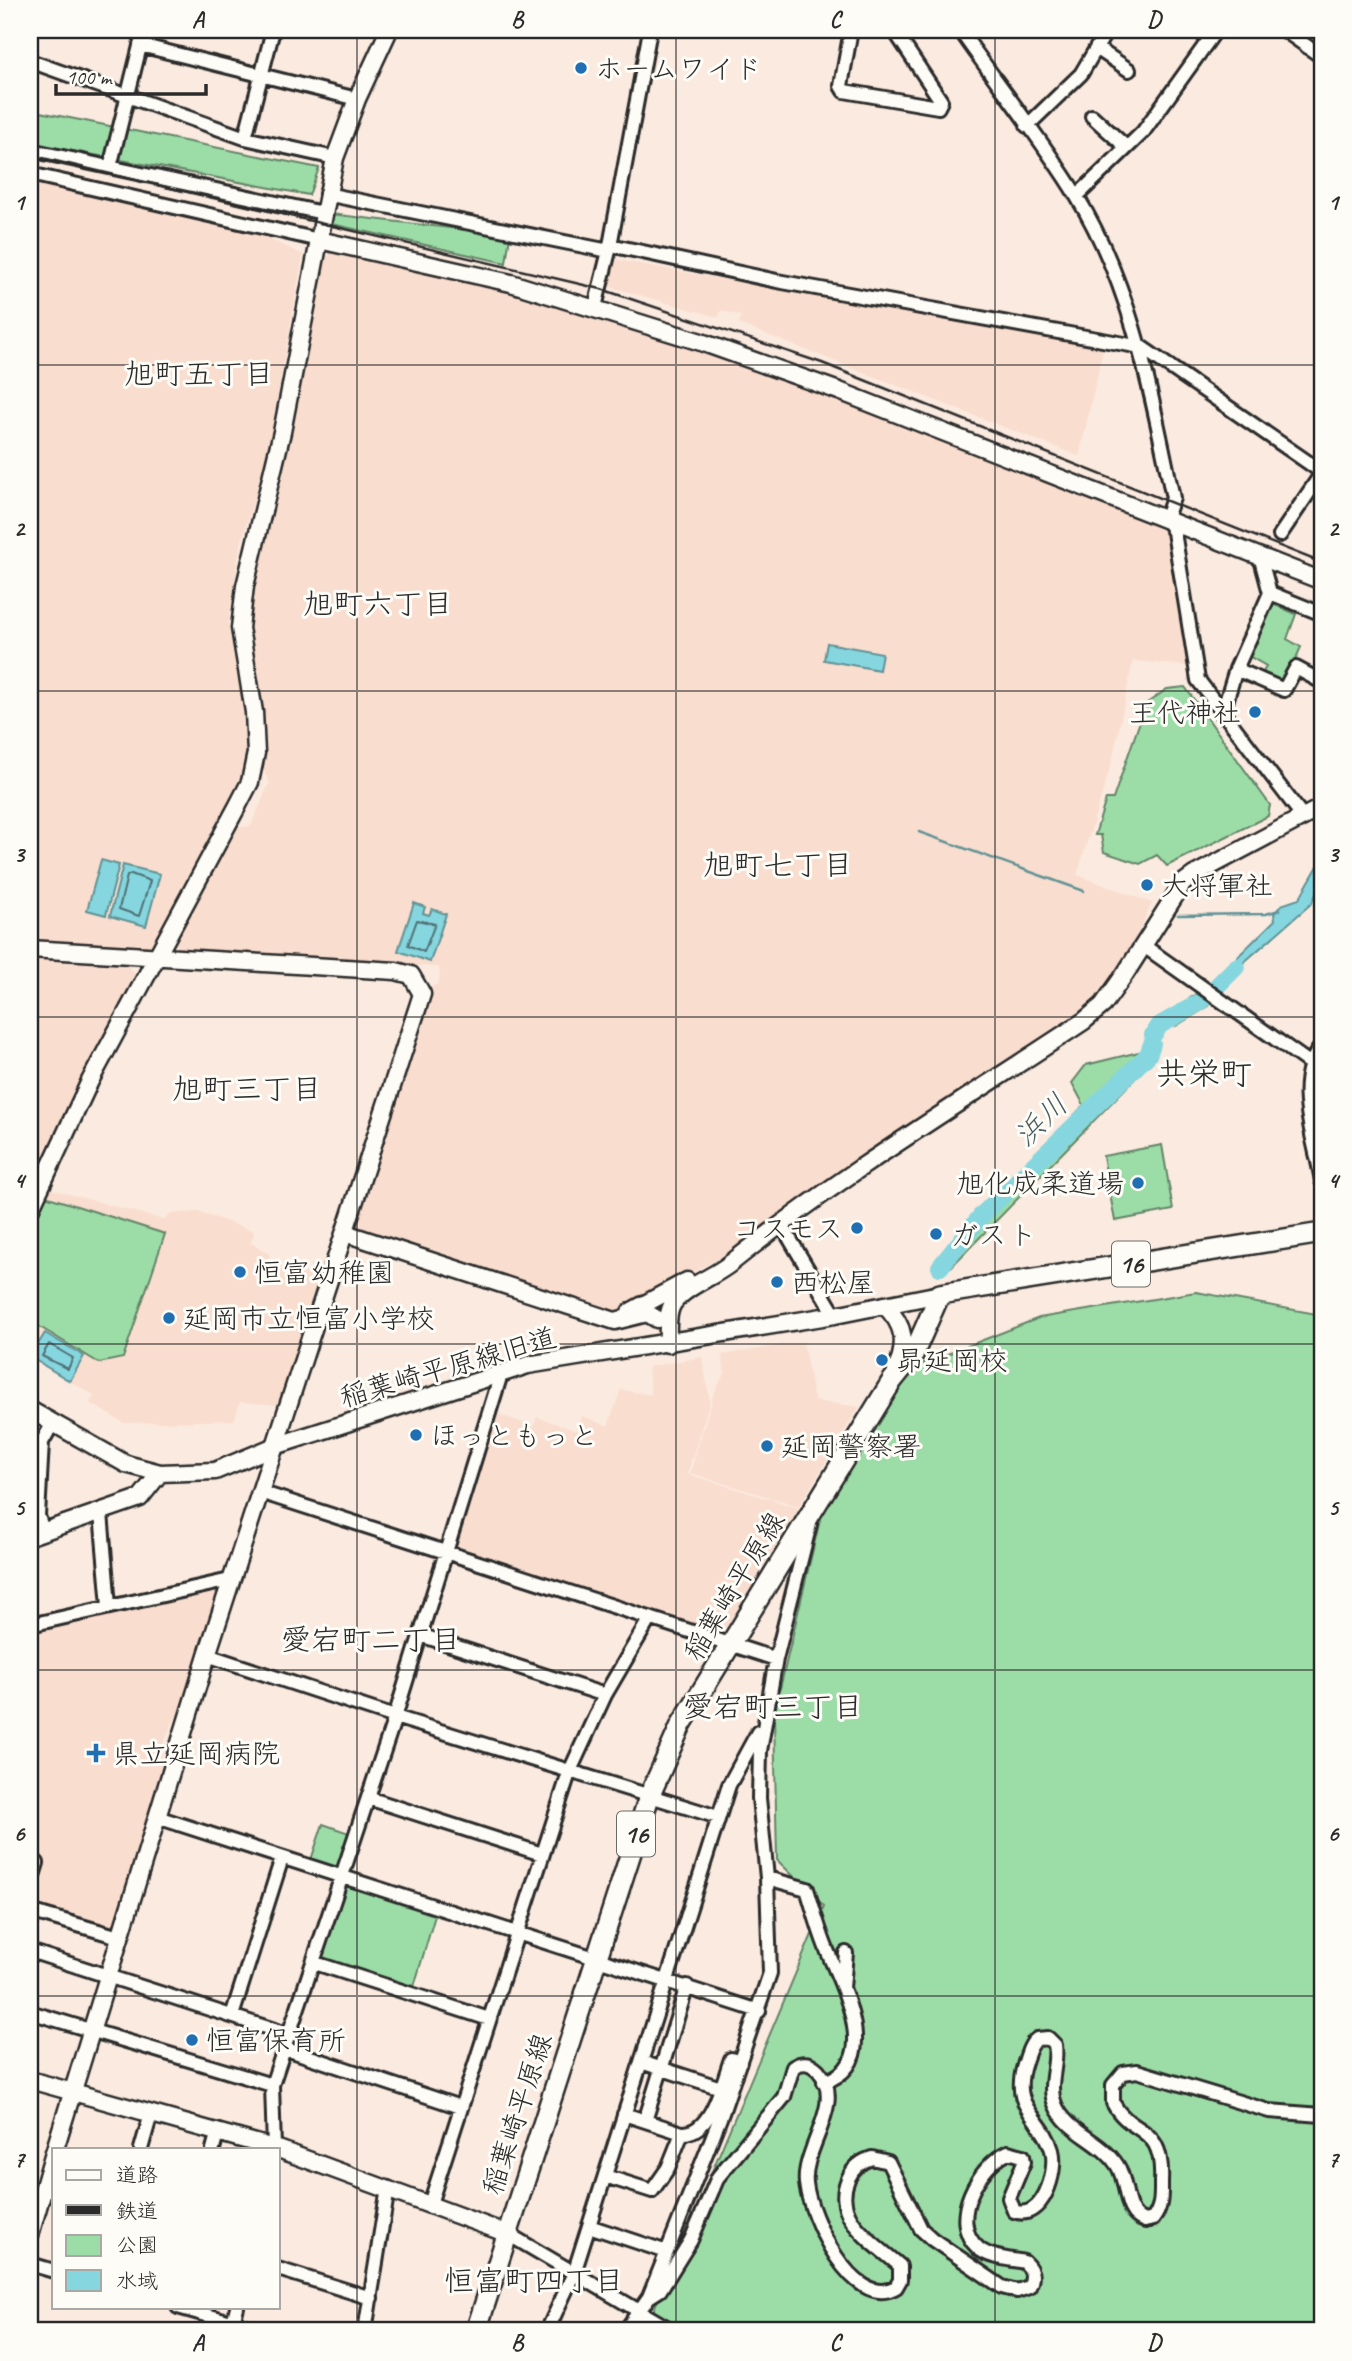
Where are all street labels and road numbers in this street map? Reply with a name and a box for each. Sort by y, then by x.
road number: 16 [1112,1242,1150,1287]
street label: 稲葉崎平原線旧道 [336,1319,560,1415]
street label: 稲葉崎平原線 [676,1505,792,1667]
road number: 16 [617,1812,655,1856]
street label: 稲葉崎平原線 [474,2029,560,2199]

